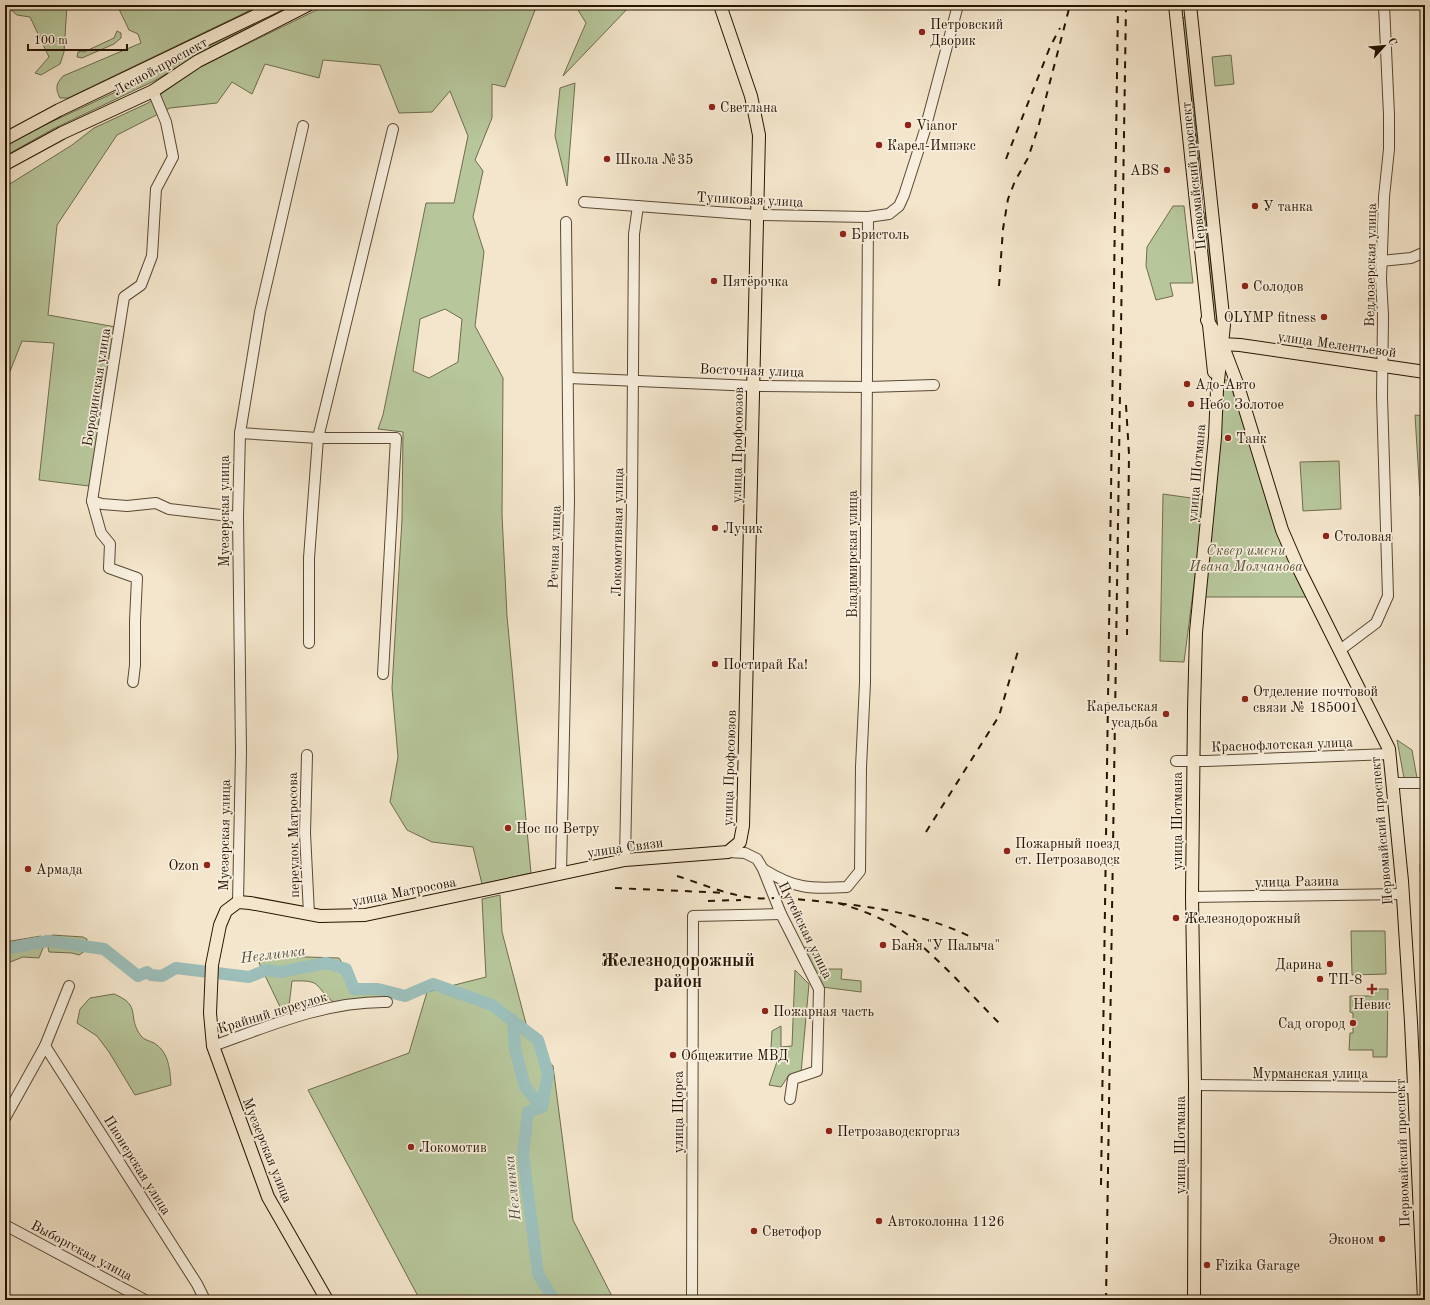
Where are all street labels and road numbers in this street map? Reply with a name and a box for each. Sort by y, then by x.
street label: Лесной проспект [111,35,210,99]
street label: Первомайский проспект [1179,101,1209,251]
street label: Тупиковая улица [696,190,804,210]
street label: Ведлозерская улица [1363,203,1379,327]
street label: Бородинская улица [81,327,113,447]
street label: улица Мелентьевой [1277,330,1397,360]
street label: Восточная улица [699,362,805,380]
street label: улица Профсоюзов [730,386,747,503]
street label: улица Шотмана [1186,423,1208,523]
street label: Муезерская улица [218,455,232,567]
street label: Локомотивная улица [610,467,626,597]
street label: Владимирская улица [846,490,860,618]
street label: Речная улица [547,505,563,589]
street label: улица Профсоюзов [721,709,740,826]
street label: Краснофлотская улица [1211,736,1353,755]
street label: Первомайский проспект [1369,756,1395,906]
street label: переулок Матросова [286,772,302,898]
street label: улица Шотмана [1171,772,1185,870]
street label: Муезерская улица [217,779,233,891]
street label: улица Связи [586,836,664,860]
street label: улица Разина [1255,874,1339,890]
street label: улица Матросова [351,875,458,909]
street label: Путейская улица [776,880,835,981]
street label: Крайний переулок [216,990,329,1036]
street label: Мурманская улица [1252,1067,1368,1081]
street label: улица Щорса [672,1071,686,1153]
street label: Первомайский проспект [1393,1078,1413,1228]
street label: Муезерская улица [240,1096,295,1205]
street label: улица Шотмана [1174,1096,1188,1194]
street label: Пионерская улица [101,1114,173,1218]
street label: Выборгская улица [29,1218,135,1284]

